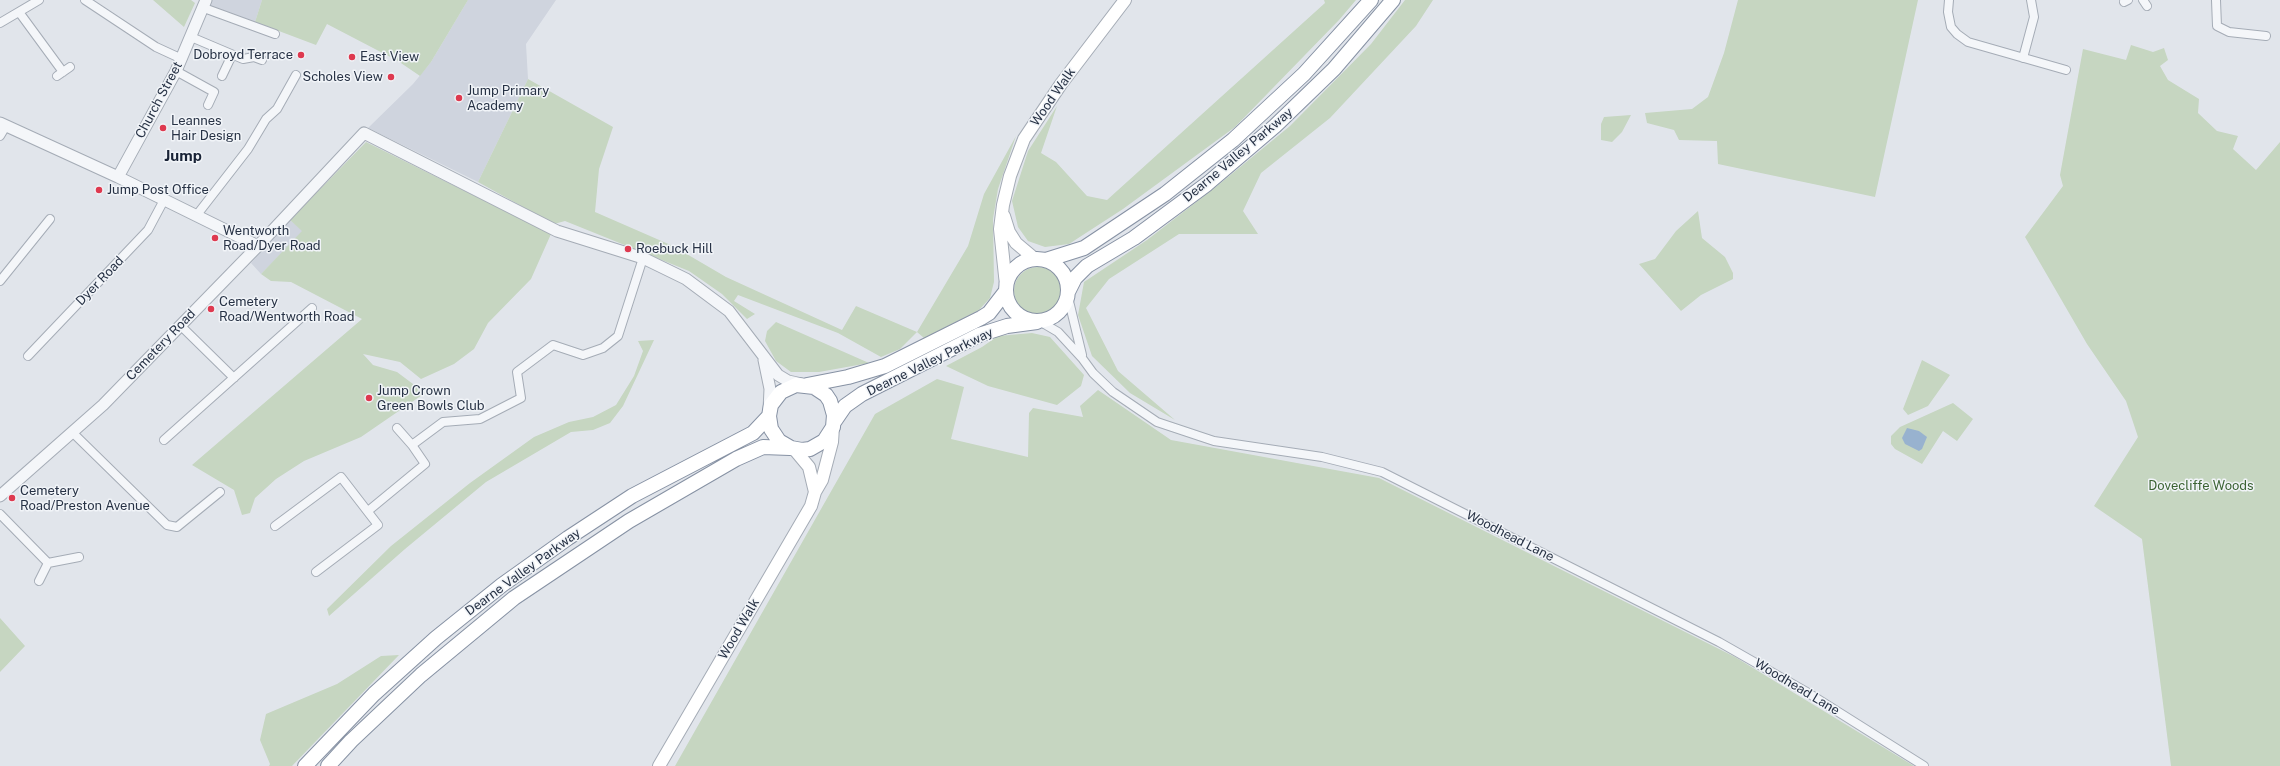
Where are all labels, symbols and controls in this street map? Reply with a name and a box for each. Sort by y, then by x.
place label: Dobroyd Terrace [193,47,293,63]
place label: East View [360,49,419,65]
marker: Dobroyd Terrace [296,50,306,60]
marker: East View [347,52,357,62]
street label: Church Street [132,59,186,141]
street label: Wood Walk [1027,65,1079,129]
place label: Scholes View [302,69,383,85]
marker: Scholes View [386,72,396,82]
place label: Jump Primary Academy [467,83,549,114]
marker: Jump Primary Academy [454,93,464,103]
street label: Dearne Valley Parkway [1180,105,1296,205]
place label: Leannes Hair Design [171,113,241,144]
marker: Leannes Hair Design [158,123,168,133]
district label: Jump [164,147,202,165]
place label: Jump Post Office [107,182,209,198]
marker: Jump Post Office [94,185,104,195]
place label: Wentworth Road/Dyer Road [223,223,321,254]
marker: Wentworth Road/Dyer Road [210,233,220,243]
place label: Roebuck Hill [636,241,713,257]
marker: Roebuck Hill [623,244,633,254]
street label: Dyer Road [73,253,127,309]
place label: Cemetery Road/Wentworth Road [219,294,355,325]
marker: Cemetery Road/Wentworth Road [206,304,216,314]
street label: Cemetery Road [123,306,199,384]
street label: Dearne Valley Parkway [864,325,996,399]
place label: Jump Crown Green Bowls Club [377,383,485,414]
marker: Jump Crown Green Bowls Club [364,393,374,403]
park label: Dovecliffe Woods [2148,478,2254,494]
place label: Cemetery Road/Preston Avenue [20,483,150,514]
marker: Cemetery Road/Preston Avenue [7,493,17,503]
street label: Woodhead Lane [1463,507,1557,565]
street label: Dearne Valley Parkway [462,525,584,619]
street label: Wood Walk [715,596,763,662]
street label: Woodhead Lane [1752,655,1842,719]

